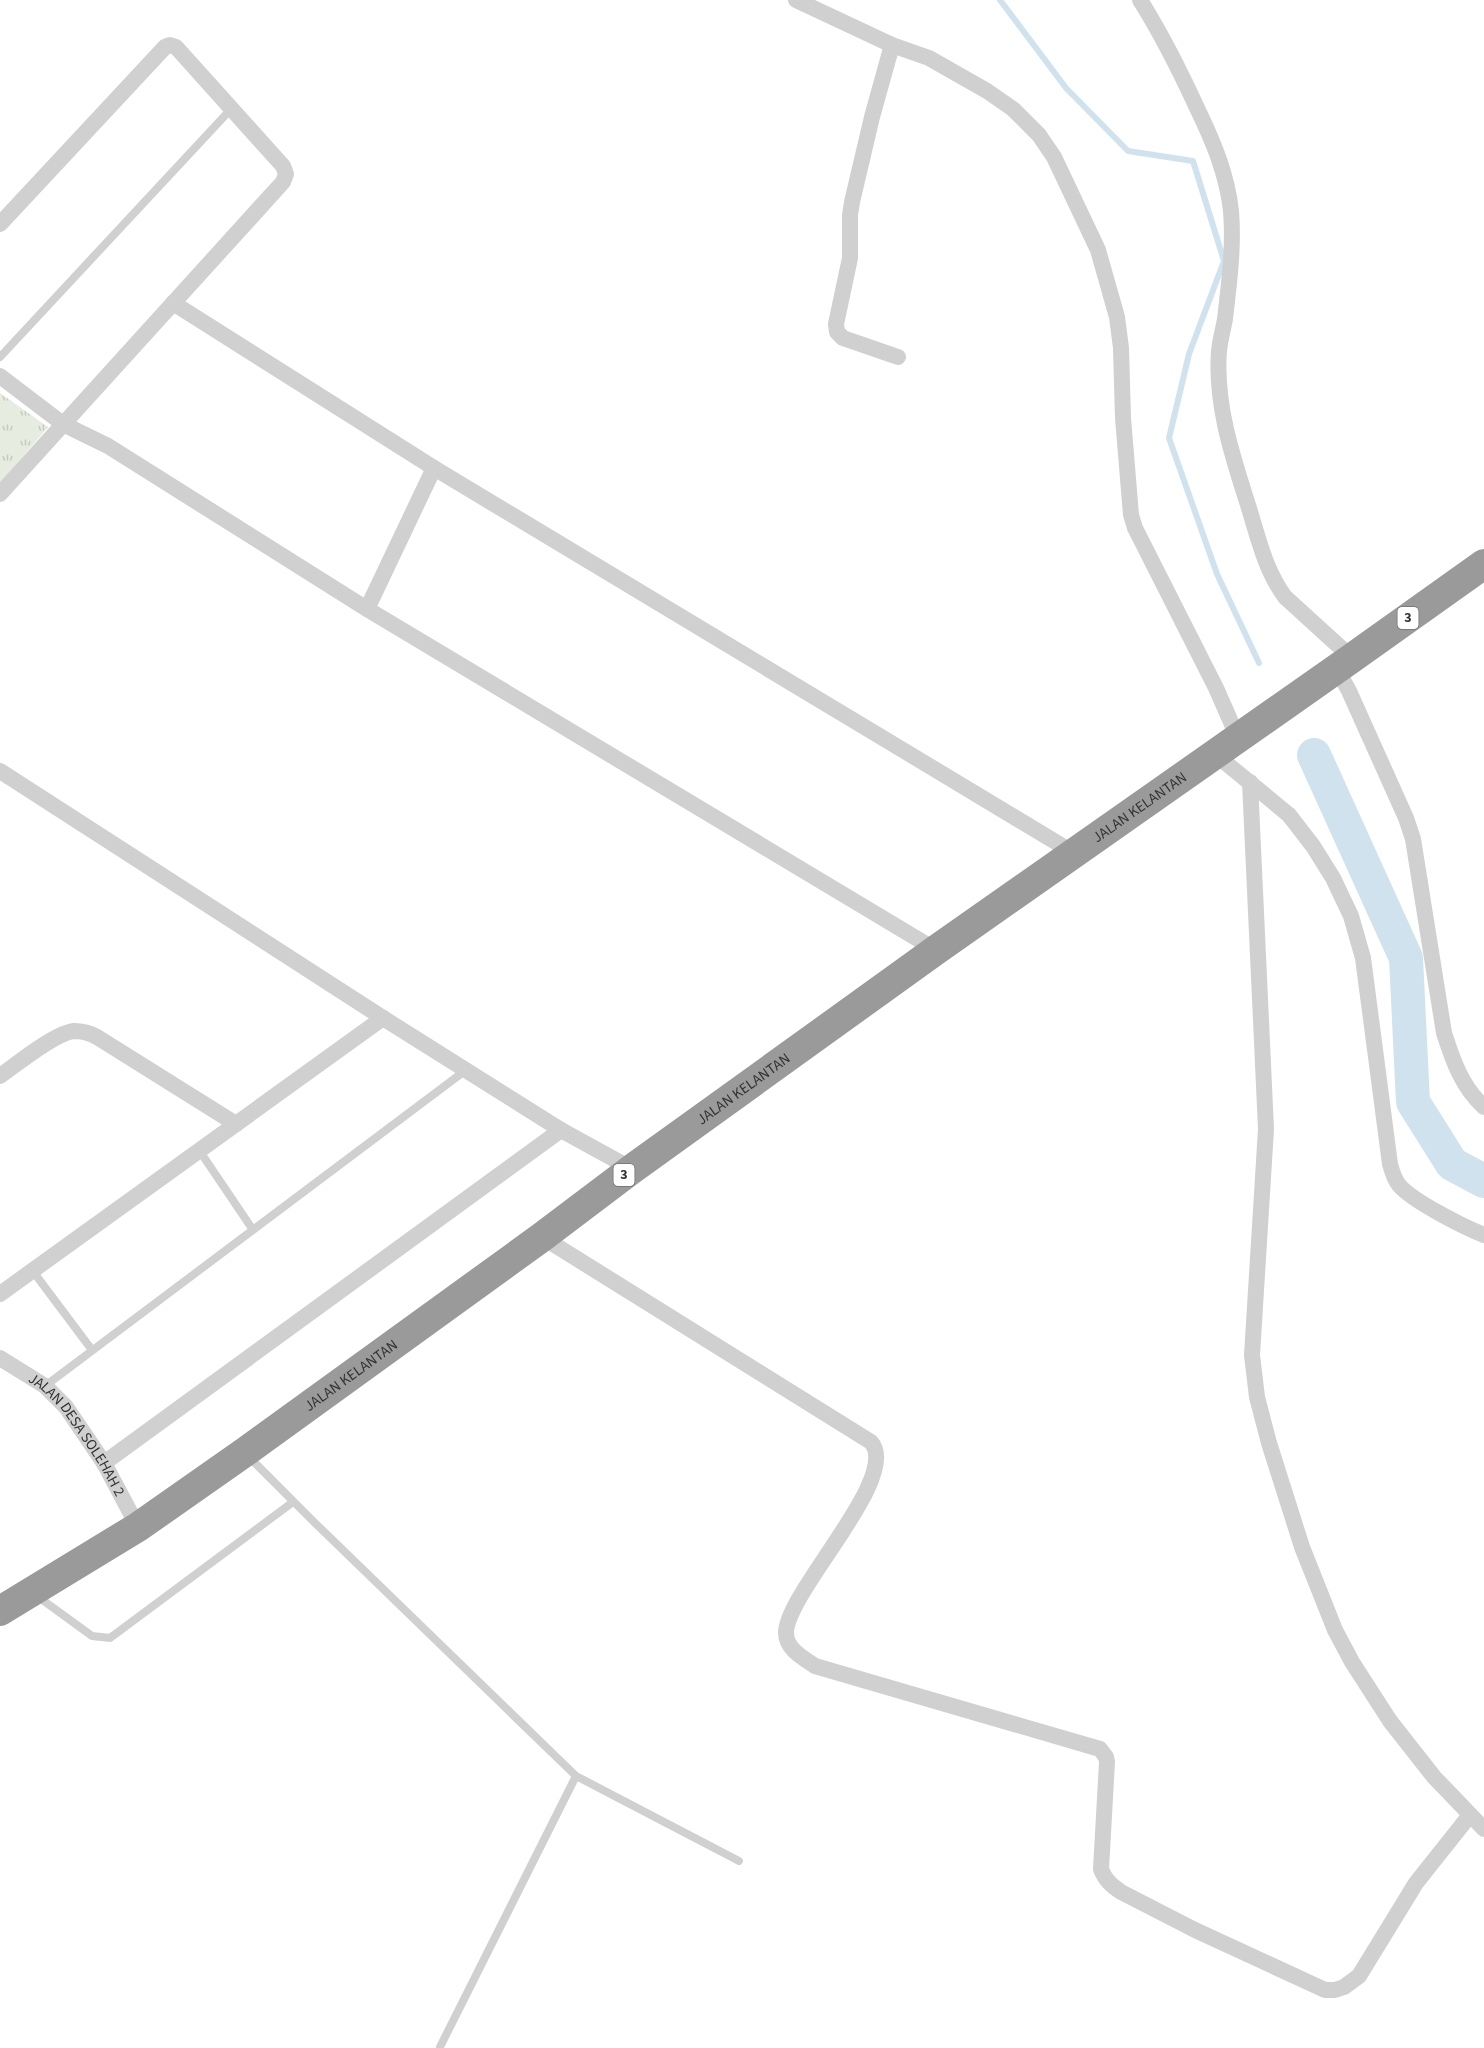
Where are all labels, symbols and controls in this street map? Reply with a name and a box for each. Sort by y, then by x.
road number: 3 [1398,607,1418,629]
street label: JALAN KELANTAN [1088,767,1191,848]
street label: JALAN KELANTAN [692,1048,794,1130]
road number: 3 [614,1164,634,1186]
street label: JALAN KELANTAN [300,1334,402,1416]
street label: JALAN DESA SOLEHAH 2 [24,1368,130,1500]

